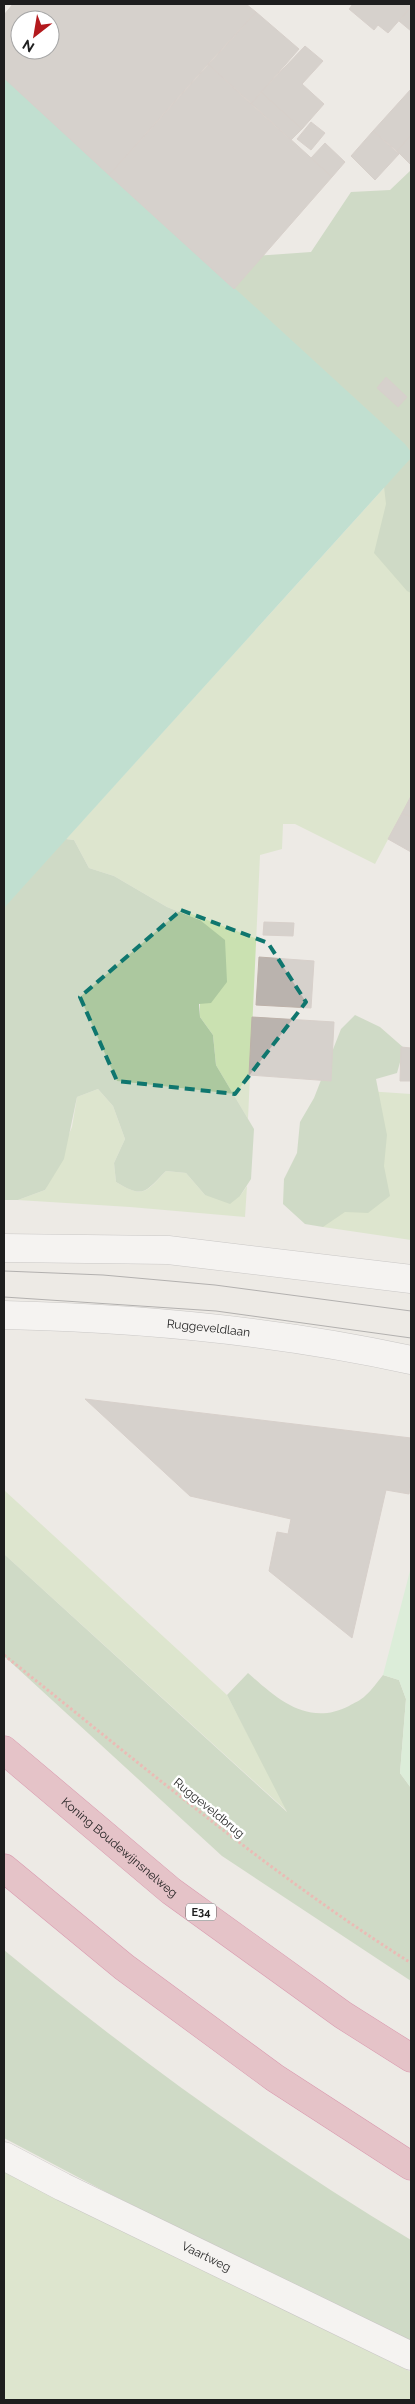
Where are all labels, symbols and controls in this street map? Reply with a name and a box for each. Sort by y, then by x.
north arrow [10,10,60,60]
text: N [20,37,37,56]
street label: Ruggeveldlaan [166,1317,251,1340]
street label: Ruggeveldbrug [171,1775,247,1841]
street label: Koning Boudewijnsnelweg [59,1795,180,1900]
road number: E34 [186,1904,216,1920]
street label: Vaartweg [179,2239,233,2274]

